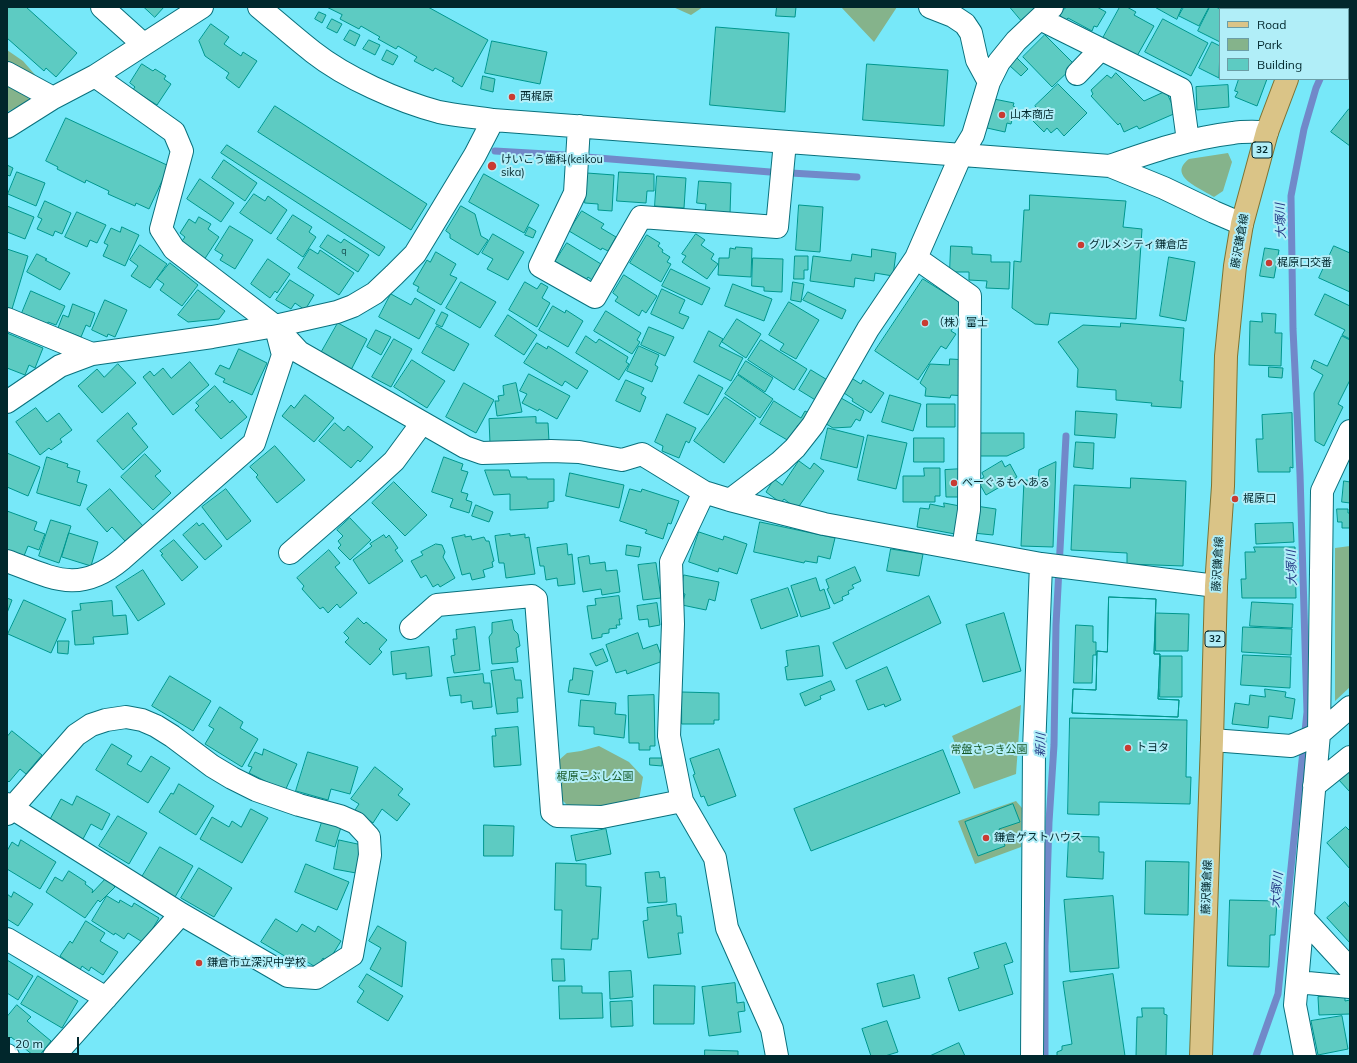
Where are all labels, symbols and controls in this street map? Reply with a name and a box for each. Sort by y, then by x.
legend [1219,8,1349,80]
text: Road [1257,17,1286,32]
text: Park [1257,37,1282,52]
text: Building [1257,57,1302,72]
place label: 西梶原 [520,90,553,104]
marker: 西梶原 [507,92,517,102]
place label: 山本商店 [1010,108,1054,122]
marker: 山本商店 [997,110,1007,120]
road number: 32 [1252,142,1272,158]
place label: けいこう歯科(keikou sika) [501,153,603,179]
marker: けいこう歯科(keikou sika) [486,160,498,172]
water label: 大塚川 [1273,203,1289,239]
street label: 藤沢鎌倉線 [1229,213,1251,269]
place label: グルメシティ鎌倉店 [1089,238,1188,252]
marker: グルメシティ鎌倉店 [1076,240,1086,250]
house number: q [341,246,347,256]
place label: 梶原口交番 [1277,256,1332,270]
marker: 梶原口交番 [1264,258,1274,268]
place label: （株）富士 [933,316,988,330]
marker: （株）富士 [920,318,930,328]
place label: べーぐるもへある [962,476,1050,490]
marker: べーぐるもへある [949,478,959,488]
place label: 梶原口 [1243,492,1276,506]
marker: 梶原口 [1230,494,1240,504]
street label: 藤沢鎌倉線 [1210,536,1226,592]
water label: 大塚川 [1284,550,1300,586]
road number: 32 [1205,631,1225,647]
water label: 新川 [1033,733,1049,757]
place label: トヨタ [1136,741,1169,755]
park label: 常盤さつき公園 [951,743,1027,757]
marker: トヨタ [1123,743,1133,753]
park label: 梶原こぶし公園 [557,770,633,784]
place label: 鎌倉ゲストハウス [994,831,1082,845]
marker: 鎌倉ゲストハウス [981,833,991,843]
street label: 藤沢鎌倉線 [1199,859,1215,915]
water label: 大塚川 [1268,871,1286,909]
place label: 鎌倉市立深沢中学校 [207,956,306,970]
marker: 鎌倉市立深沢中学校 [194,958,204,968]
scale bar [10,1029,81,1055]
text: 20 m [15,1036,43,1051]

